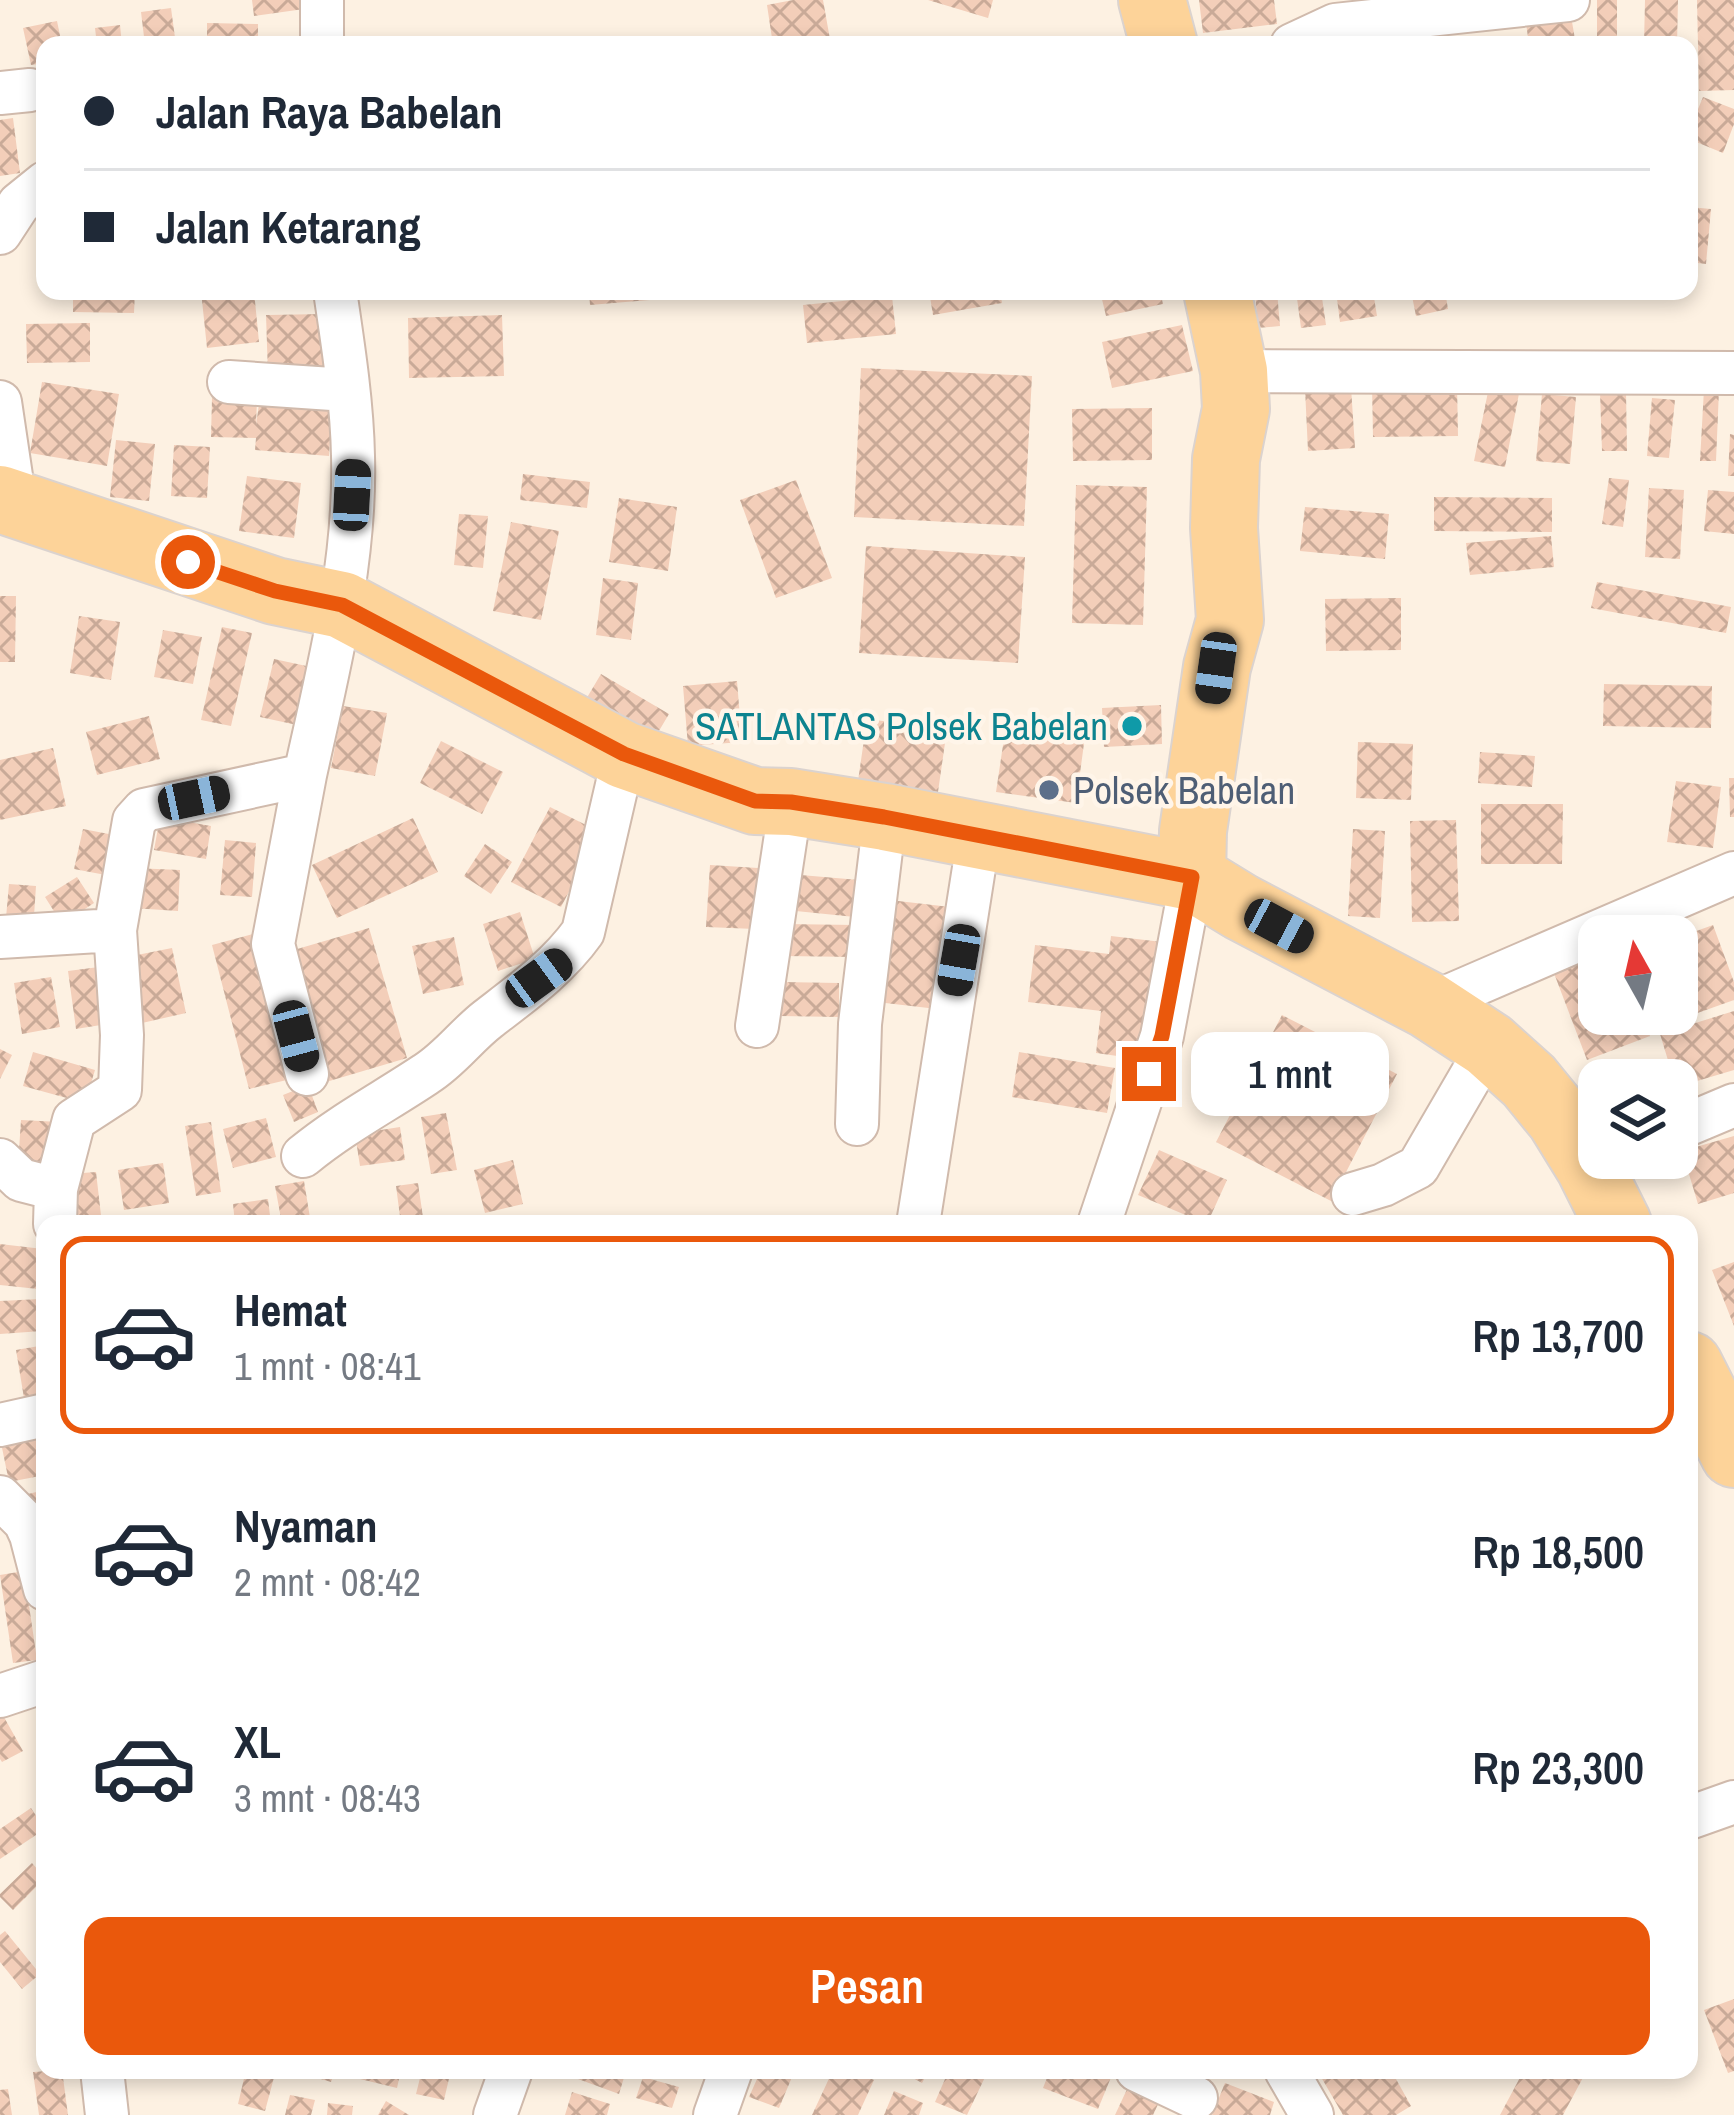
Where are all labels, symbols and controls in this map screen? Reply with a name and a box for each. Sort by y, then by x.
text: Jalan Raya Babelan [156,81,503,142]
text: Jalan Ketarang [156,196,421,257]
car [332,458,372,532]
route start [161,535,215,589]
car [1193,630,1239,706]
place label: SATLANTAS Polsek Babelan [695,700,1108,752]
marker: SATLANTAS Polsek Babelan [1119,713,1145,739]
place label: Polsek Babelan [1073,764,1295,816]
car [155,773,233,823]
marker: Polsek Babelan [1036,777,1062,803]
car [1239,893,1319,959]
north arrow [1578,915,1698,1035]
map controls [1578,915,1698,1179]
car [935,921,983,999]
car [499,942,579,1014]
car [269,997,323,1075]
callout: 1 mnt [1191,1032,1389,1116]
route end [1122,1047,1176,1101]
text: 1 mnt [1248,1048,1332,1100]
button: layers [1578,1059,1698,1179]
text: Hemat [234,1279,347,1340]
icon: car [90,1281,198,1389]
text: Rp 13,700 [1472,1305,1644,1366]
text: 1 mnt · 08:41 [234,1340,421,1392]
text: Nyaman [234,1495,378,1556]
icon: car [90,1497,198,1605]
text: Rp 18,500 [1472,1521,1644,1582]
text: 2 mnt · 08:42 [234,1556,421,1608]
text: XL [234,1711,281,1772]
icon: car [90,1713,198,1821]
text: Rp 23,300 [1472,1737,1644,1798]
text: 3 mnt · 08:43 [234,1772,421,1824]
button: Pesan [84,1917,1650,2055]

